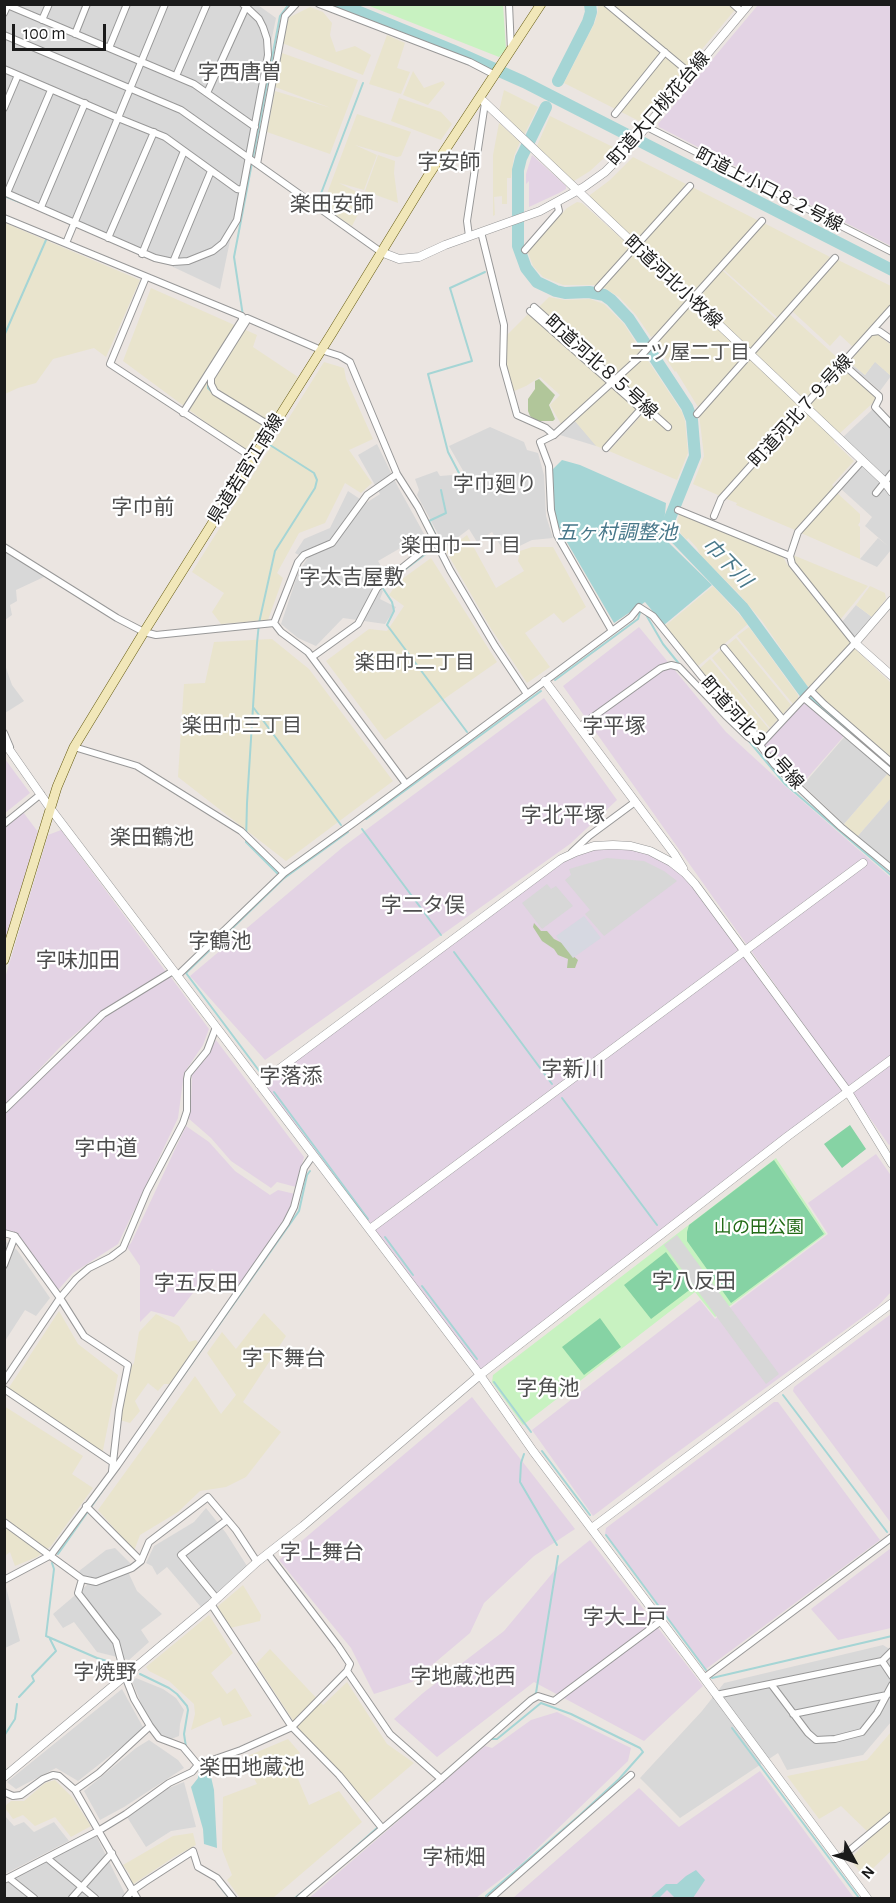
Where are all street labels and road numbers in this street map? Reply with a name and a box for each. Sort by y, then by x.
street label: 町道大口桃花台線 [604,48,714,170]
street label: 町道上小口８２号線 [692,144,846,236]
street label: 町道河北小牧線 [620,231,726,333]
street label: 町道河北８５号線 [540,311,662,423]
street label: 町道河北７９号線 [745,350,857,472]
street label: 県道若宮江南線 [203,410,289,528]
street label: 町道河北３０号線 [696,672,808,794]

